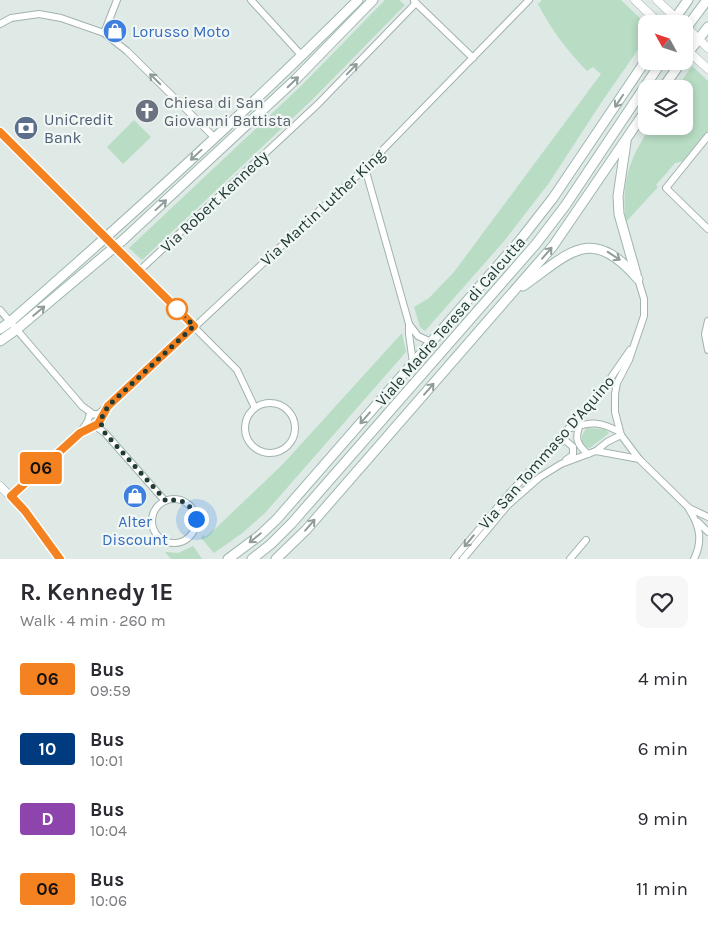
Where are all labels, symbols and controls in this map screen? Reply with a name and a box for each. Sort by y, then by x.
north arrow [638,15,692,70]
map controls [638,15,693,135]
shop icon: Lorusso Moto [102,18,128,44]
place label: Lorusso Moto [132,22,230,41]
one-way arrow [346,63,358,75]
one-way arrow [149,72,161,85]
one-way arrow [286,76,299,88]
button: layers [638,80,693,135]
place label: Chiesa di San Giovanni Battista [164,93,291,130]
one-way arrow [614,93,624,107]
church icon: Chiesa di San Giovanni Battista [134,98,160,124]
place label: UniCredit Bank [44,110,113,147]
bank icon: UniCredit Bank [13,115,39,141]
street label: Via Martin Luther King [256,145,388,270]
street label: Via Robert Kennedy [156,146,273,256]
one-way arrow [190,149,203,161]
one-way arrow [155,199,168,210]
street label: Viale Madre Teresa di Calcutta [371,233,529,410]
one-way arrow [541,247,553,260]
one-way arrow [607,252,621,262]
unlabelled marker [166,298,188,320]
one-way arrow [32,305,45,317]
street label: Via San Tommaso D'Aquino [474,372,618,533]
one-way arrow [423,383,434,396]
one-way arrow [359,412,371,425]
line badge: 06 [18,452,64,484]
text: 06 [30,457,52,479]
shop icon: Alter Discount [122,483,148,509]
your location [184,507,209,532]
place label: Alter Discount [102,512,168,549]
one-way arrow [305,518,316,531]
one-way arrow [249,533,262,544]
one-way arrow [464,534,475,547]
button: heart [636,576,688,628]
text: R. Kennedy 1E [20,578,173,606]
text: Walk · 4 min · 260 m [20,611,166,630]
text: Bus [90,659,124,681]
text: 06 [36,668,59,690]
text: 4 min [638,668,688,690]
text: 09:59 [90,681,131,700]
text: Bus [90,729,124,751]
text: 10 [39,738,56,760]
text: 6 min [638,738,688,760]
text: 10:01 [90,751,123,770]
text: Bus [90,799,124,821]
text: D [41,808,54,830]
text: 9 min [638,808,688,830]
text: 10:04 [90,821,127,840]
text: Bus [90,869,124,891]
text: 06 [36,878,59,900]
text: 11 min [636,878,688,900]
text: 10:06 [90,891,127,910]

